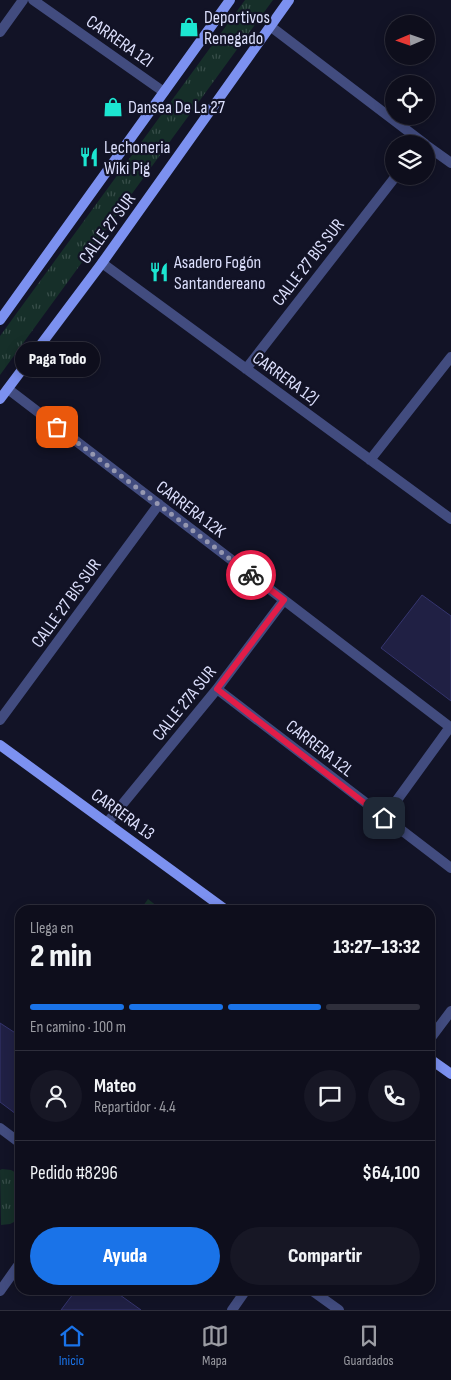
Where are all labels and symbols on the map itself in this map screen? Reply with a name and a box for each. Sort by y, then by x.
place label: Deportivos Renegado [204,7,270,49]
street label: CARRERA 12I [82,11,157,72]
north arrow [385,15,435,65]
shop icon: Deportivos Renegado [178,16,200,38]
shop icon: Dansea De La 27 [102,96,124,118]
place label: Dansea De La 27 [128,97,226,118]
place label: Lechoneria Wiki Pig [104,137,171,179]
restaurant icon: Lechoneria Wiki Pig [78,146,100,168]
street label: CALLE 27 SUR [75,189,140,268]
street label: CALLE 27 BIS SUR [268,215,349,310]
place label: Asadero Fogón Santandereano [173,252,265,294]
restaurant icon: Asadero Fogón Santandereano [148,261,170,283]
callout: Paga Todo [15,342,100,377]
street label: CARRERA 12J [248,347,323,410]
pin [36,406,78,448]
street label: CARRERA 12K [152,477,230,543]
courier [226,550,276,600]
street label: CALLE 27 BIS SUR [27,555,106,652]
street label: CALLE 27A SUR [148,662,221,745]
street label: CARRERA 12L [282,716,358,781]
street label: CARRERA 13 [87,784,158,844]
pin [363,797,405,839]

